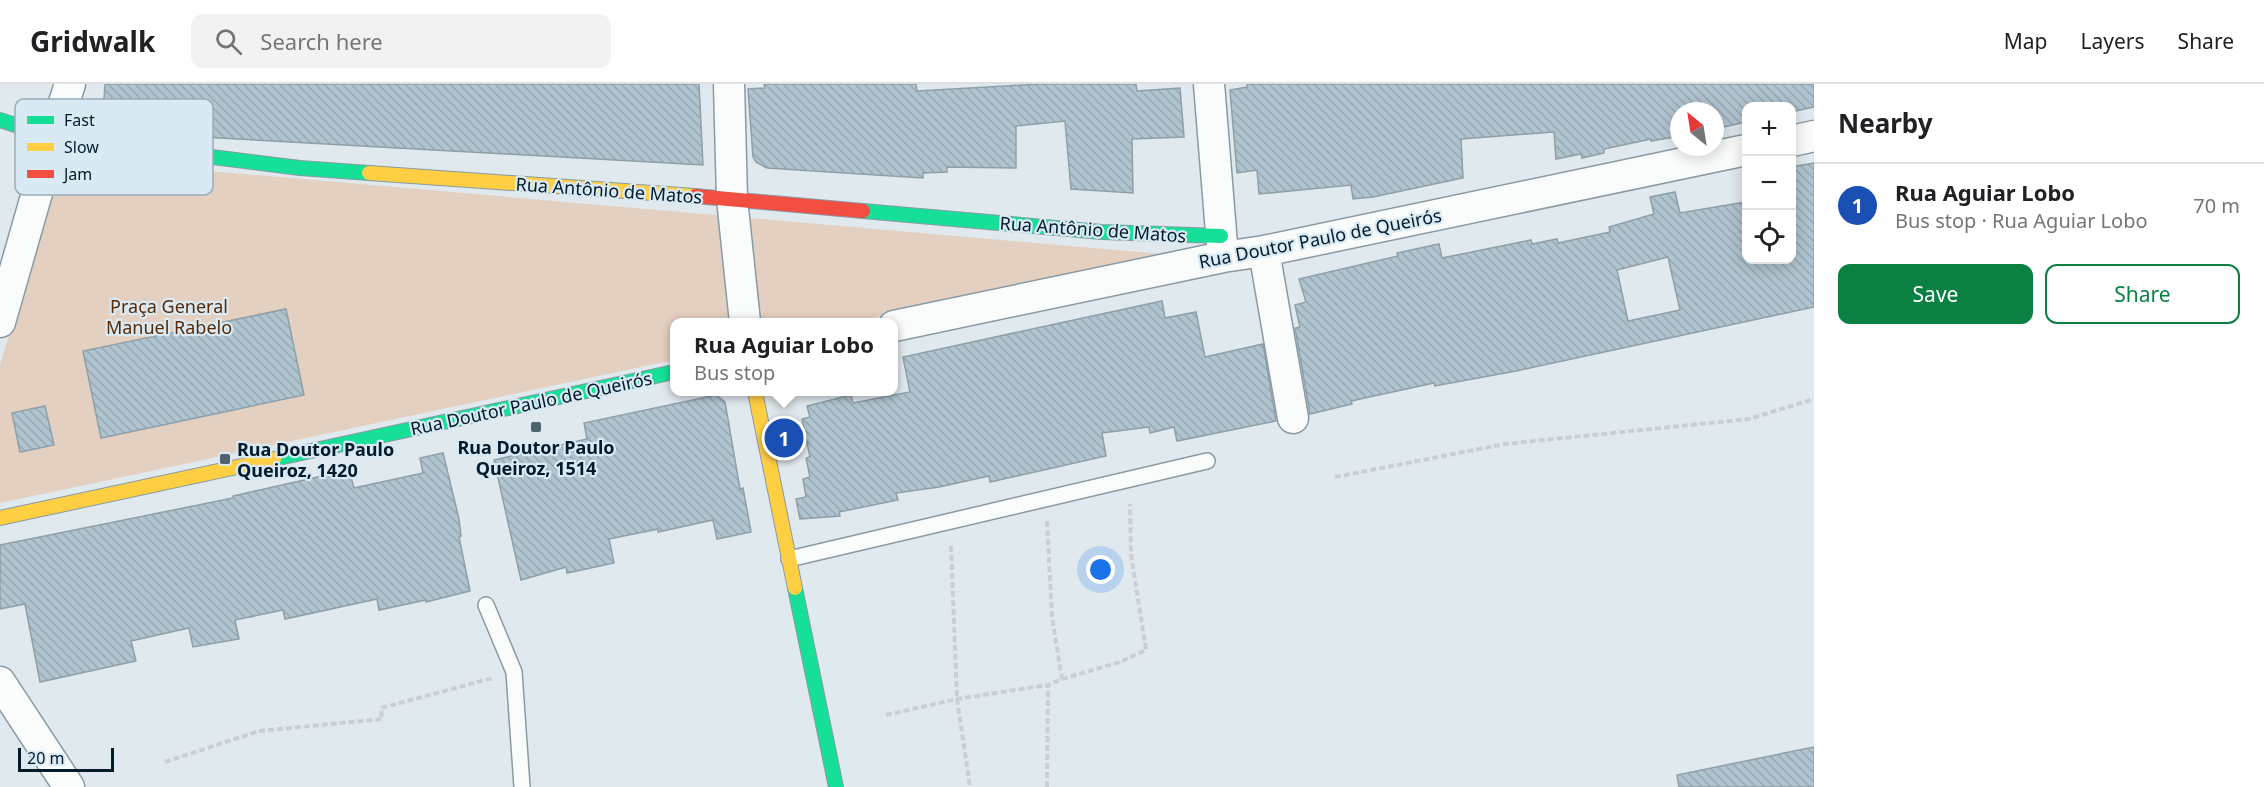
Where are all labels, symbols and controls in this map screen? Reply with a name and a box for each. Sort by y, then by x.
search box [191,14,611,68]
text: Gridwalk [30,22,155,60]
icon: search [212,25,245,58]
text: Search here [260,26,383,56]
text: Map [2004,27,2048,55]
text: Layers [2081,27,2145,55]
text: Share [2178,27,2234,55]
legend [15,99,213,195]
north arrow [1670,102,1724,156]
map controls [1742,102,1796,264]
button: + [1742,102,1796,156]
text: Nearby [1838,105,1933,141]
text: Fast [64,109,95,131]
text: Slow [64,136,99,158]
button: − [1742,156,1796,210]
text: Jam [62,163,92,185]
street label: Rua Antônio de Matos [515,172,703,208]
text: Rua Aguiar Lobo [1895,177,2075,207]
text: 1 [1852,192,1863,219]
text: 70 m [2193,192,2240,219]
street label: Rua Doutor Paulo de Queirós [1197,203,1443,273]
text: Bus stop · Rua Aguiar Lobo [1895,207,2148,234]
button: locate [1742,210,1796,264]
street label: Rua Antônio de Matos [999,211,1187,247]
button: Save [1838,264,2033,324]
button: Share [2045,264,2240,324]
park label: Praça General Manuel Rabelo [106,294,232,339]
popup [670,318,898,396]
text: Rua Aguiar Lobo [694,329,874,359]
text: Bus stop [694,359,775,386]
street label: Rua Doutor Paulo de Queirós [408,366,654,440]
pin: 1 [764,416,804,460]
marker: Rua Doutor Paulo Queiroz, 1514 [529,420,543,434]
place label: Rua Doutor Paulo Queiroz, 1514 [457,435,615,480]
place label: Rua Doutor Paulo Queiroz, 1420 [237,437,394,482]
marker: Rua Doutor Paulo Queiroz, 1420 [218,452,232,466]
your location [1086,555,1115,584]
scale bar [18,745,114,772]
text: 20 m [27,747,64,769]

